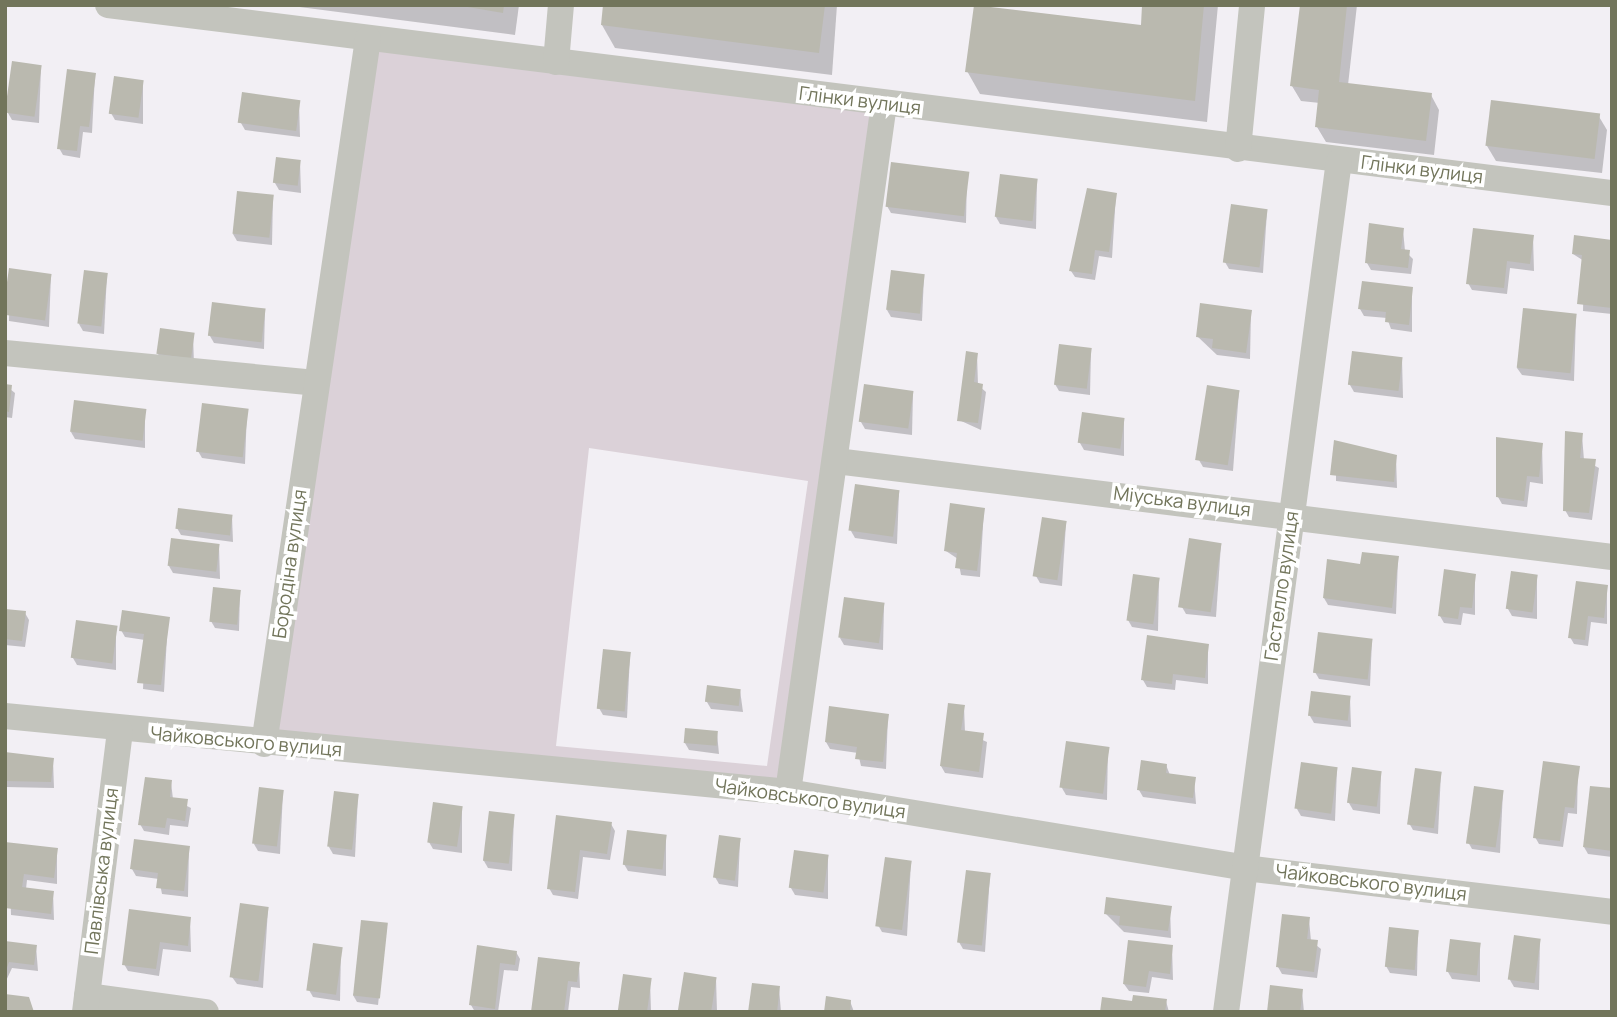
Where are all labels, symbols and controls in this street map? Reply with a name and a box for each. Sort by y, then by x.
street label: Глінки вулиця [798,82,922,120]
street label: Глінки вулиця [1360,151,1484,189]
street label: Міуська вулиця [1112,482,1252,522]
street label: Бородіна вулиця [268,488,312,640]
street label: Гастелло вулиця [1260,510,1304,662]
street label: Чайковського вулиця [149,722,343,762]
street label: Чайковського вулиця [713,774,907,824]
street label: Павлівська вулиця [80,786,124,956]
street label: Чайковського вулиця [1274,860,1468,906]

